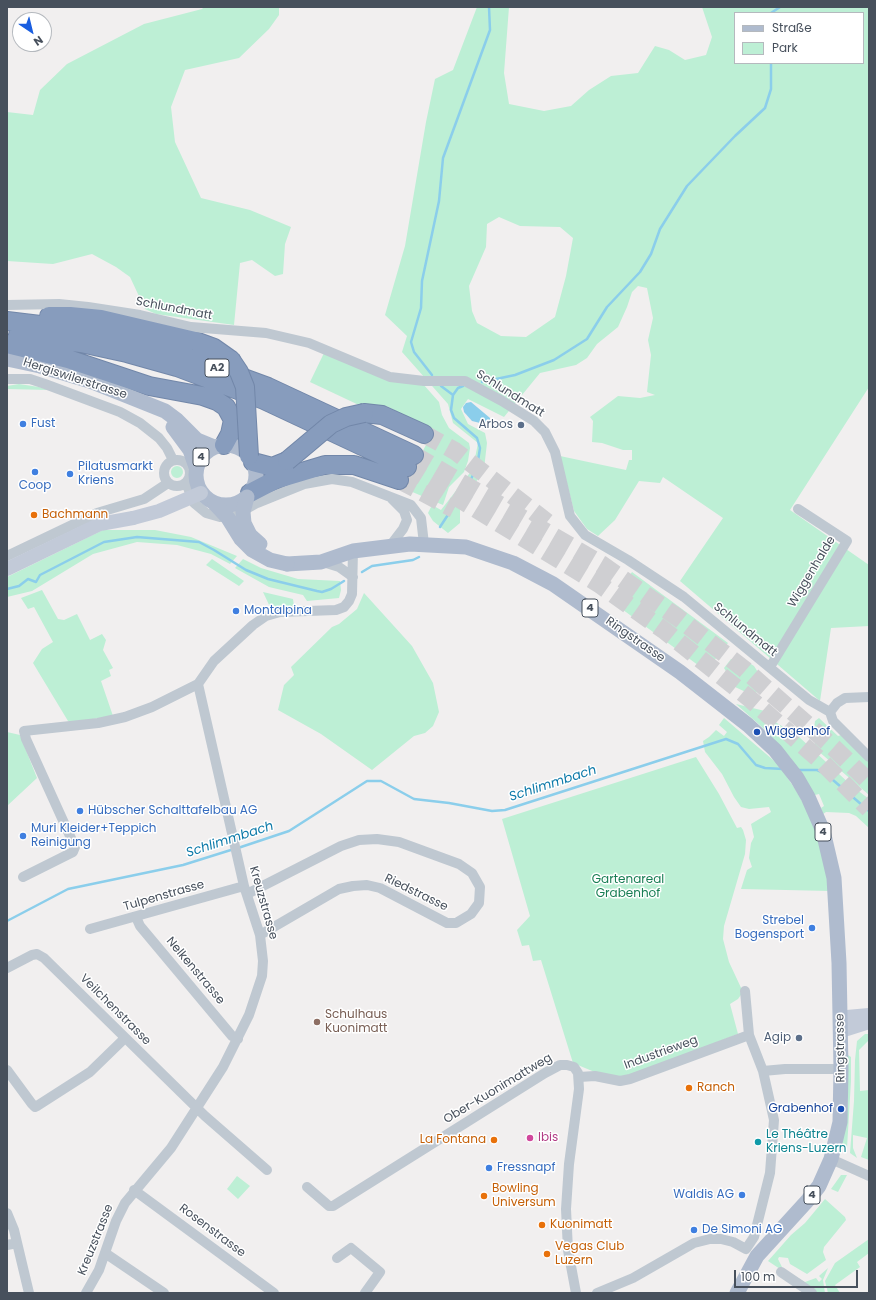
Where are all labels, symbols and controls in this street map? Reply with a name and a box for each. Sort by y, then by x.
north arrow [12,12,52,52]
legend [734,12,864,64]
text: Straße [772,19,812,36]
text: N [30,32,46,50]
text: Park [772,39,798,56]
street label: Schlundmatt [135,295,213,323]
street label: Hergiswilerstrasse [21,355,129,403]
road number: A2 [205,359,229,377]
street label: Schlundmatt [473,367,547,421]
place label: Fust [31,417,55,431]
place label: Arbos [478,418,513,432]
marker: Fust [18,419,28,429]
marker: Arbos [516,420,526,430]
road number: 4 [193,448,209,466]
place label: Pilatusmarkt Kriens [78,460,153,488]
marker: Coop [30,467,40,477]
marker: Pilatusmarkt Kriens [65,469,75,479]
place label: Coop [19,479,51,493]
place label: Bachmann [42,508,108,522]
marker: Bachmann [29,510,39,520]
street label: Wiggenhalde [785,534,839,610]
road number: 4 [582,599,598,617]
street label: Schlundmatt [710,600,780,660]
place label: Montalpina [244,604,312,618]
marker: Montalpina [231,606,241,616]
street label: Ringstrasse [603,614,667,666]
place label: Wiggenhof [765,725,830,739]
marker: Wiggenhof [752,727,762,737]
water label: Schlimmbach [507,763,599,805]
place label: Hübscher Schalttafelbau AG [88,804,257,818]
marker: Hübscher Schalttafelbau AG [75,806,85,816]
water label: Schlimmbach [184,819,276,861]
place label: Muri Kleider+Teppich Reinigung [31,822,156,850]
road number: 4 [815,823,831,841]
marker: Muri Kleider+Teppich Reinigung [18,831,28,841]
street label: Kreuzstrasse [246,865,280,941]
street label: Riedstrasse [382,871,450,915]
park label: Gartenareal Grabenhof [592,873,664,901]
street label: Tulpenstrasse [122,878,206,914]
place label: Strebel Bogensport [735,914,804,942]
marker: Strebel Bogensport [807,923,817,933]
street label: Nelkenstrasse [163,934,227,1008]
street label: Veilchenstrasse [76,971,154,1049]
place label: Schulhaus Kuonimatt [325,1008,387,1036]
street label: Ringstrasse [833,1013,849,1083]
marker: Schulhaus Kuonimatt [312,1017,322,1027]
place label: Agip [764,1031,791,1045]
street label: Industrieweg [622,1033,700,1073]
marker: Agip [794,1033,804,1043]
street label: Ober-Kuonimattweg [441,1051,555,1127]
place label: Ranch [697,1081,735,1095]
marker: Ranch [684,1083,694,1093]
place label: Grabenhof [769,1102,833,1116]
marker: Grabenhof [836,1104,846,1114]
place label: Le Théâtre Kriens-Luzern [766,1128,847,1156]
place label: Ibis [538,1131,558,1145]
place label: La Fontana [420,1133,486,1147]
marker: Ibis [525,1133,535,1143]
marker: La Fontana [489,1135,499,1145]
marker: Le Théâtre Kriens-Luzern [753,1137,763,1147]
place label: Fressnapf [497,1161,555,1175]
marker: Fressnapf [484,1163,494,1173]
place label: Bowling Universum [492,1182,556,1210]
road number: 4 [804,1186,820,1204]
place label: Waldis AG [673,1188,734,1202]
marker: Waldis AG [737,1190,747,1200]
marker: Bowling Universum [479,1191,489,1201]
street label: Rosenstrasse [176,1201,248,1261]
street label: Kreuzstrasse [75,1202,117,1278]
place label: Kuonimatt [550,1218,612,1232]
marker: Kuonimatt [537,1220,547,1230]
place label: De Simoni AG [702,1223,782,1237]
marker: De Simoni AG [689,1225,699,1235]
place label: Vegas Club Luzern [555,1240,624,1268]
marker: Vegas Club Luzern [542,1249,552,1259]
scale bar [736,1262,860,1288]
text: 100 m [741,1268,775,1285]

